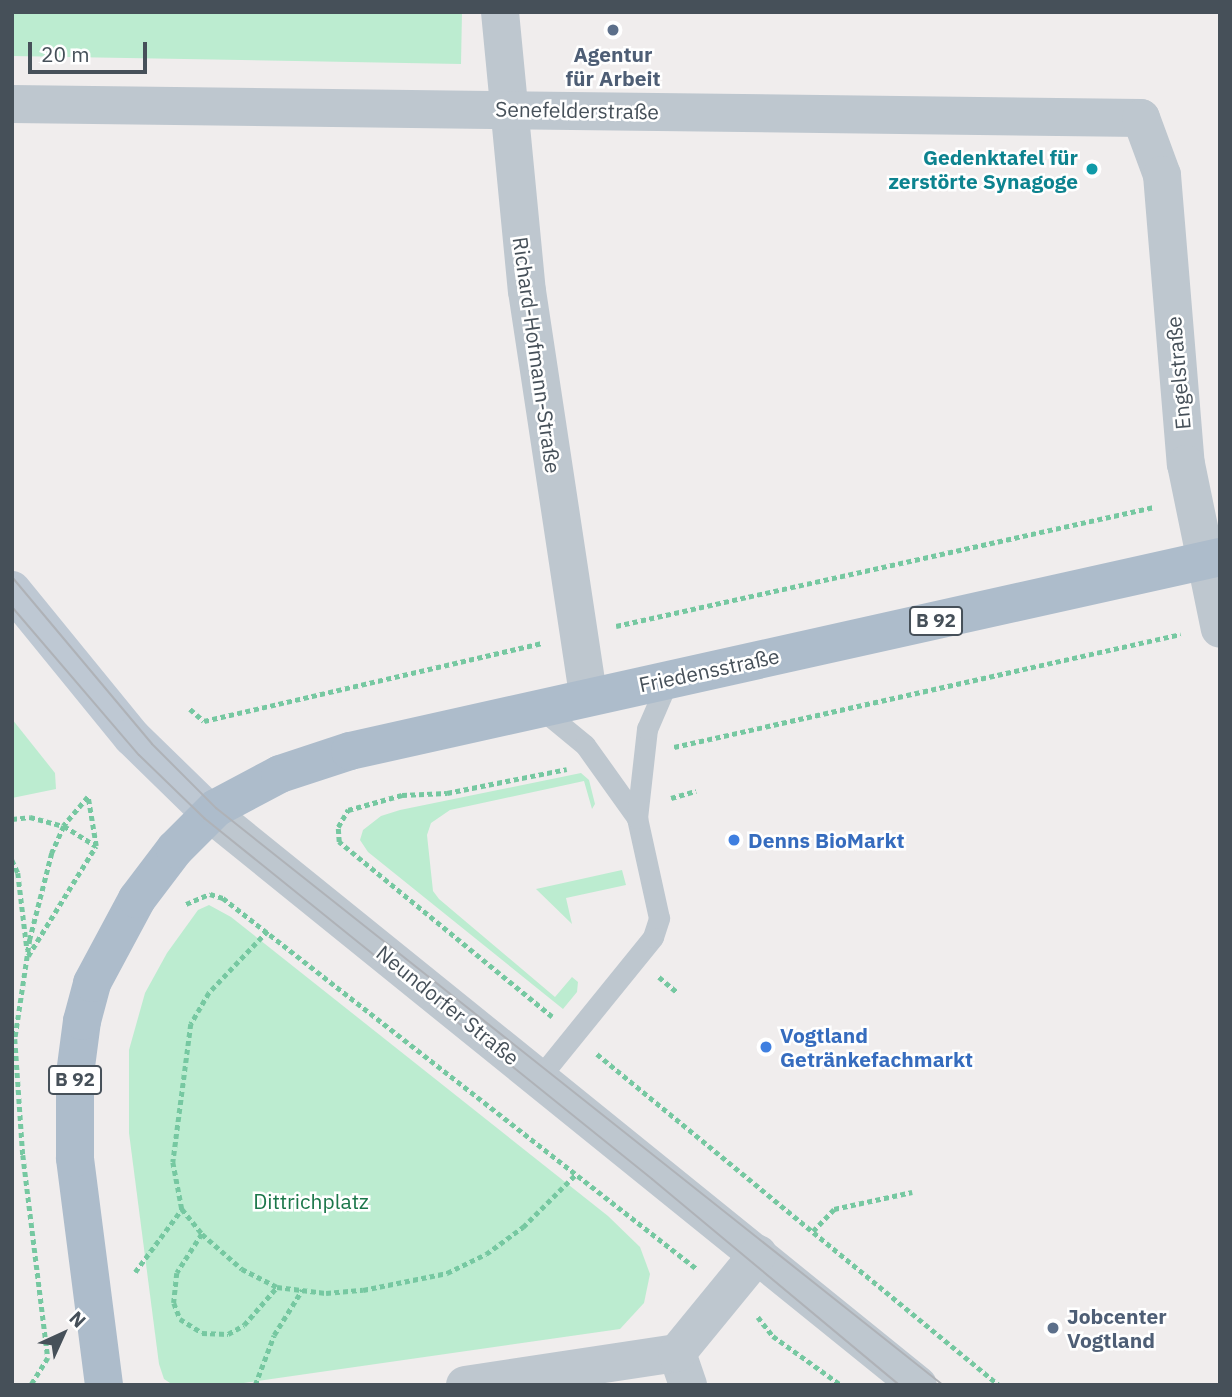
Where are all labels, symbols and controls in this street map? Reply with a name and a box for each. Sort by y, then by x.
marker: Agentur für Arbeit [605,22,621,38]
scale bar [32,28,150,72]
text: 20 m [41,40,90,68]
place label: Agentur für Arbeit [565,41,661,91]
street label: Senefelderstraße [495,96,659,124]
place label: Gedenktafel für zerstörte Synagoge [888,144,1078,194]
marker: Gedenktafel für zerstörte Synagoge [1084,161,1100,177]
street label: Richard-Hofmann-Straße [508,235,566,475]
street label: Engelstraße [1160,315,1196,431]
road number: B 92 [908,606,964,636]
street label: Friedensstraße [637,643,781,697]
place label: Denns BioMarkt [748,827,904,853]
marker: Denns BioMarkt [726,832,742,848]
street label: Neundorfer Straße [372,940,524,1070]
place label: Vogtland Getränkefachmarkt [780,1022,973,1072]
marker: Vogtland Getränkefachmarkt [758,1039,774,1055]
road number: B 92 [47,1064,103,1096]
park label: Dittrichplatz [253,1188,369,1214]
north arrow [28,1299,98,1369]
place label: Jobcenter Vogtland [1067,1303,1167,1353]
text: N [64,1306,91,1332]
marker: Jobcenter Vogtland [1045,1320,1061,1336]

